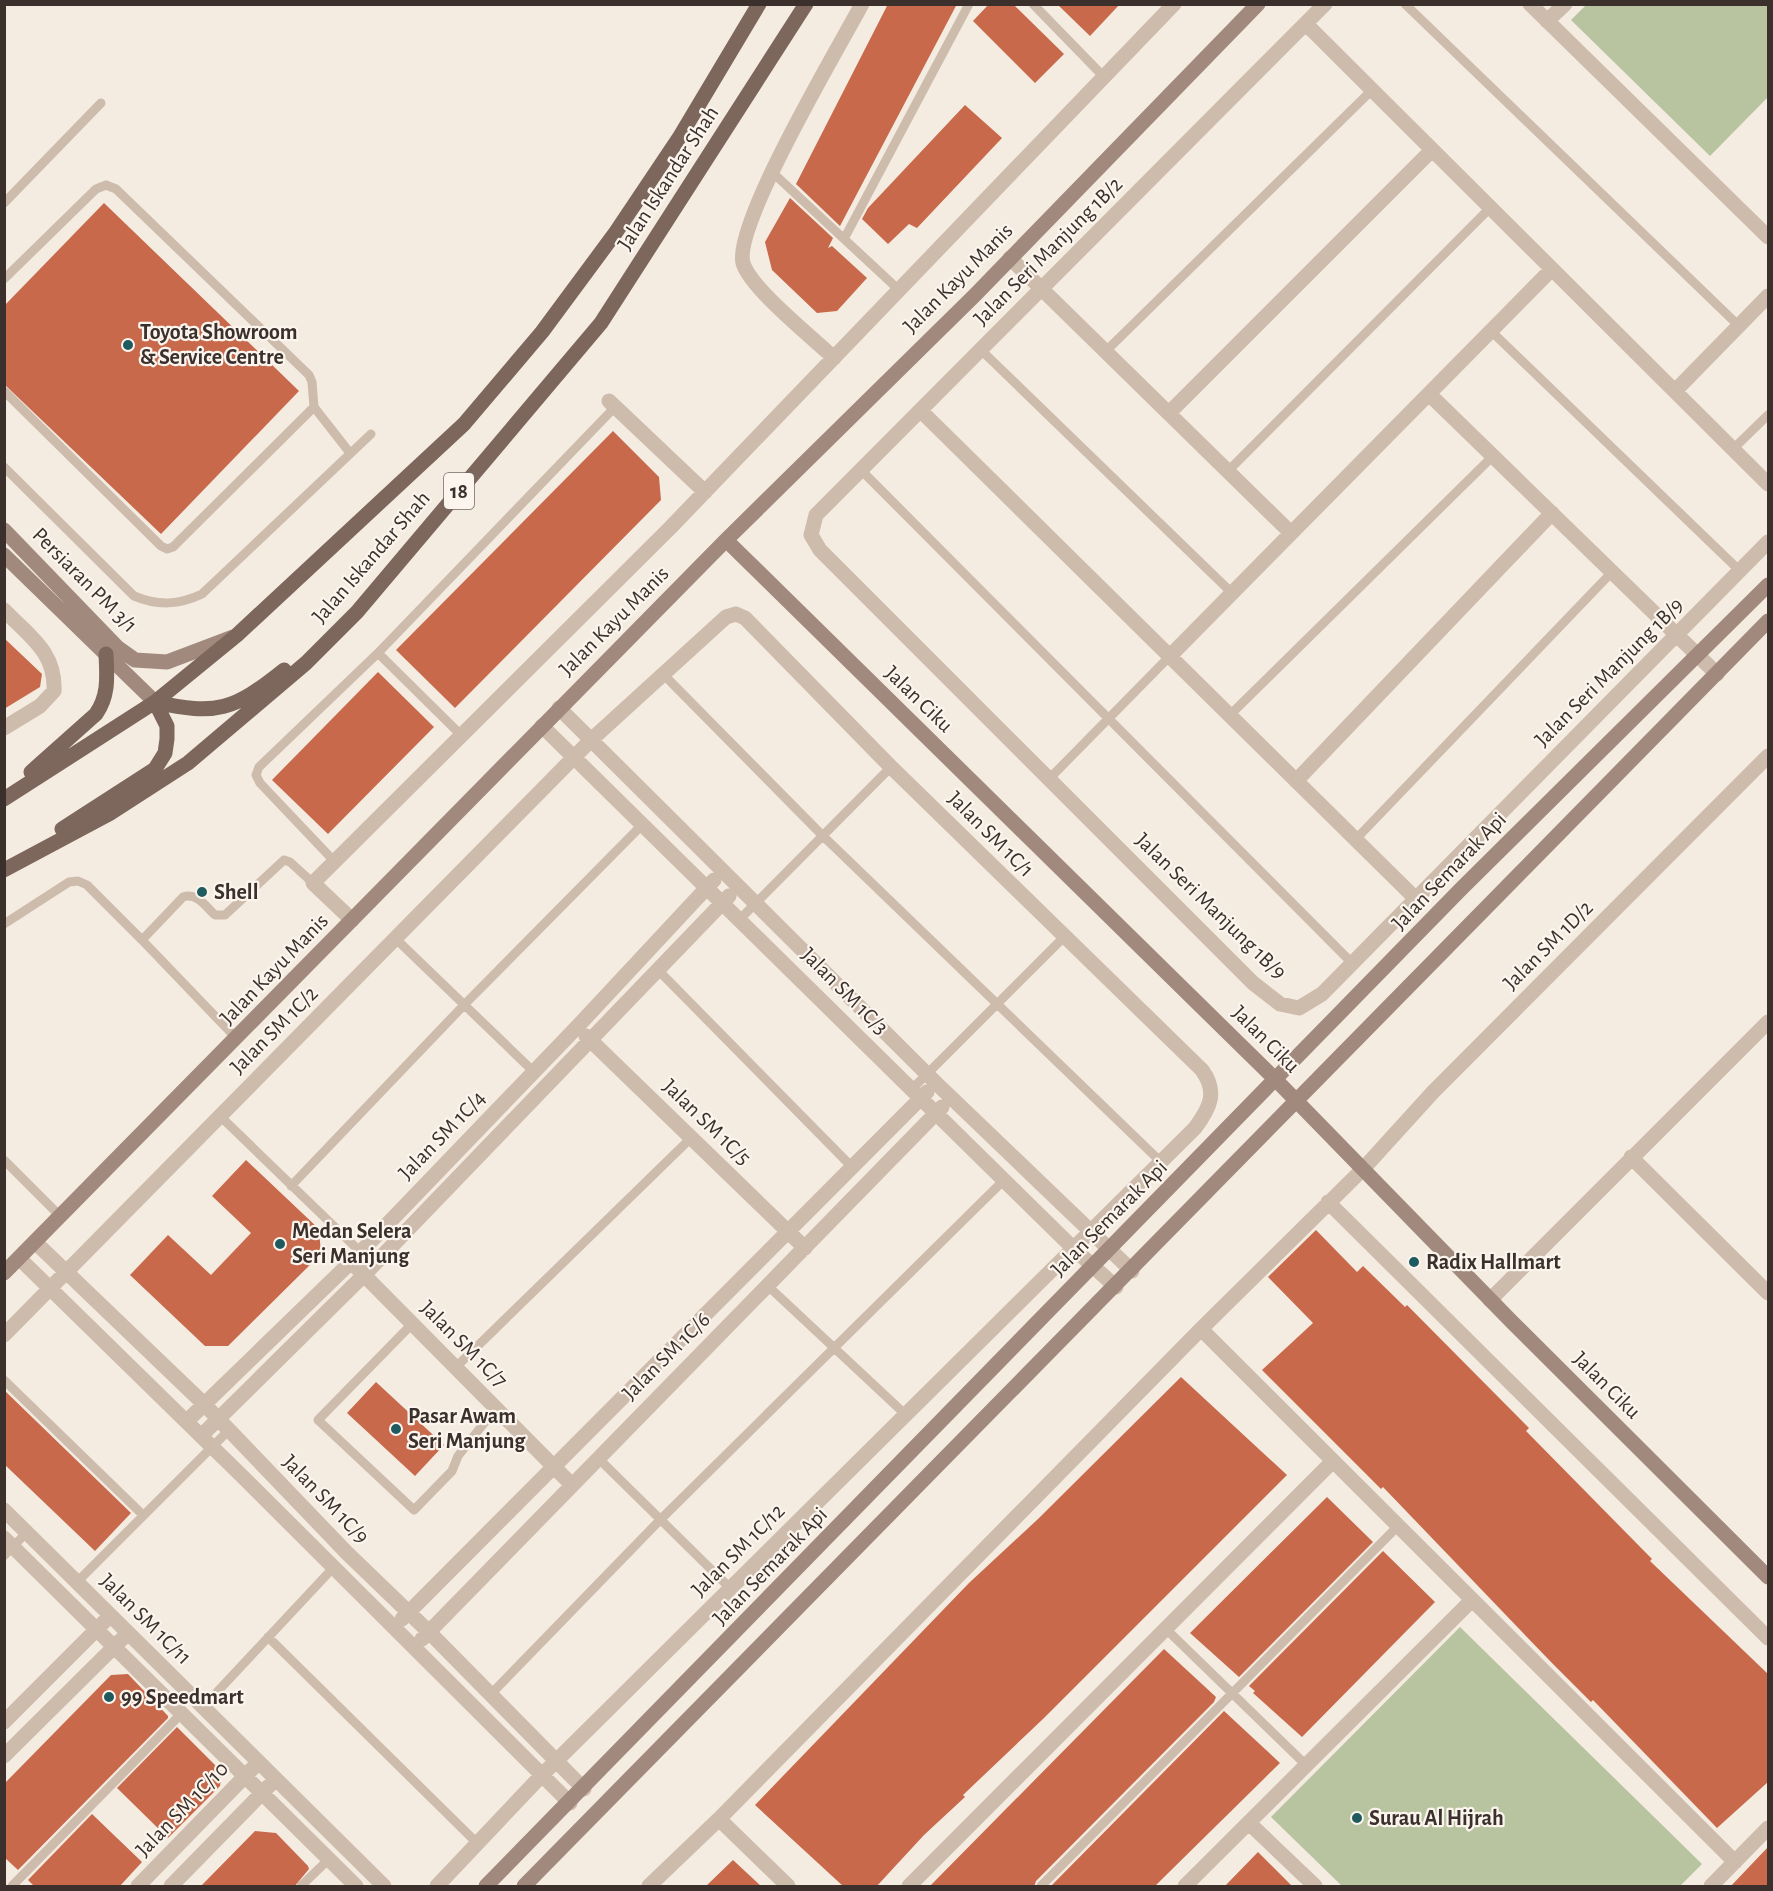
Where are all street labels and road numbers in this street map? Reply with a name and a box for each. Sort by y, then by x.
street label: Jalan Iskandar Shah [613,102,723,254]
street label: Jalan Seri Manjung 1B/2 [970,173,1126,329]
street label: Jalan Kayu Manis [899,219,1017,337]
road number: 18 [444,473,474,509]
street label: Jalan Iskandar Shah [308,487,434,627]
street label: Persiaran PM 3/1 [28,523,142,637]
street label: Jalan Kayu Manis [555,562,673,680]
street label: Jalan Seri Manjung 1B/9 [1530,593,1688,751]
street label: Jalan Ciku [881,662,957,736]
street label: Jalan SM 1C/1 [944,787,1038,881]
street label: Jalan Semarak Api [1388,808,1510,934]
street label: Jalan Seri Manjung 1B/9 [1131,829,1291,983]
street label: Jalan SM 1D/2 [1499,896,1597,994]
street label: Jalan Kayu Manis [216,909,332,1029]
street label: Jalan SM 1C/3 [797,943,893,1039]
street label: Jalan SM 1C/2 [226,982,322,1078]
street label: Jalan Ciku [1228,1001,1304,1077]
street label: Jalan SM 1C/5 [659,1075,755,1169]
street label: Jalan SM 1C/4 [394,1086,490,1184]
street label: Jalan Semarak Api [1047,1156,1171,1280]
street label: Jalan SM 1C/7 [416,1296,512,1392]
street label: Jalan SM 1C/6 [618,1308,714,1404]
street label: Jalan Ciku [1569,1347,1645,1423]
street label: Jalan SM 1C/9 [279,1450,373,1548]
street label: Jalan SM 1C/12 [687,1499,789,1601]
street label: Jalan Semarak Api [709,1503,831,1629]
street label: Jalan SM 1C/11 [96,1569,196,1669]
street label: Jalan SM 1C/10 [131,1757,233,1861]

